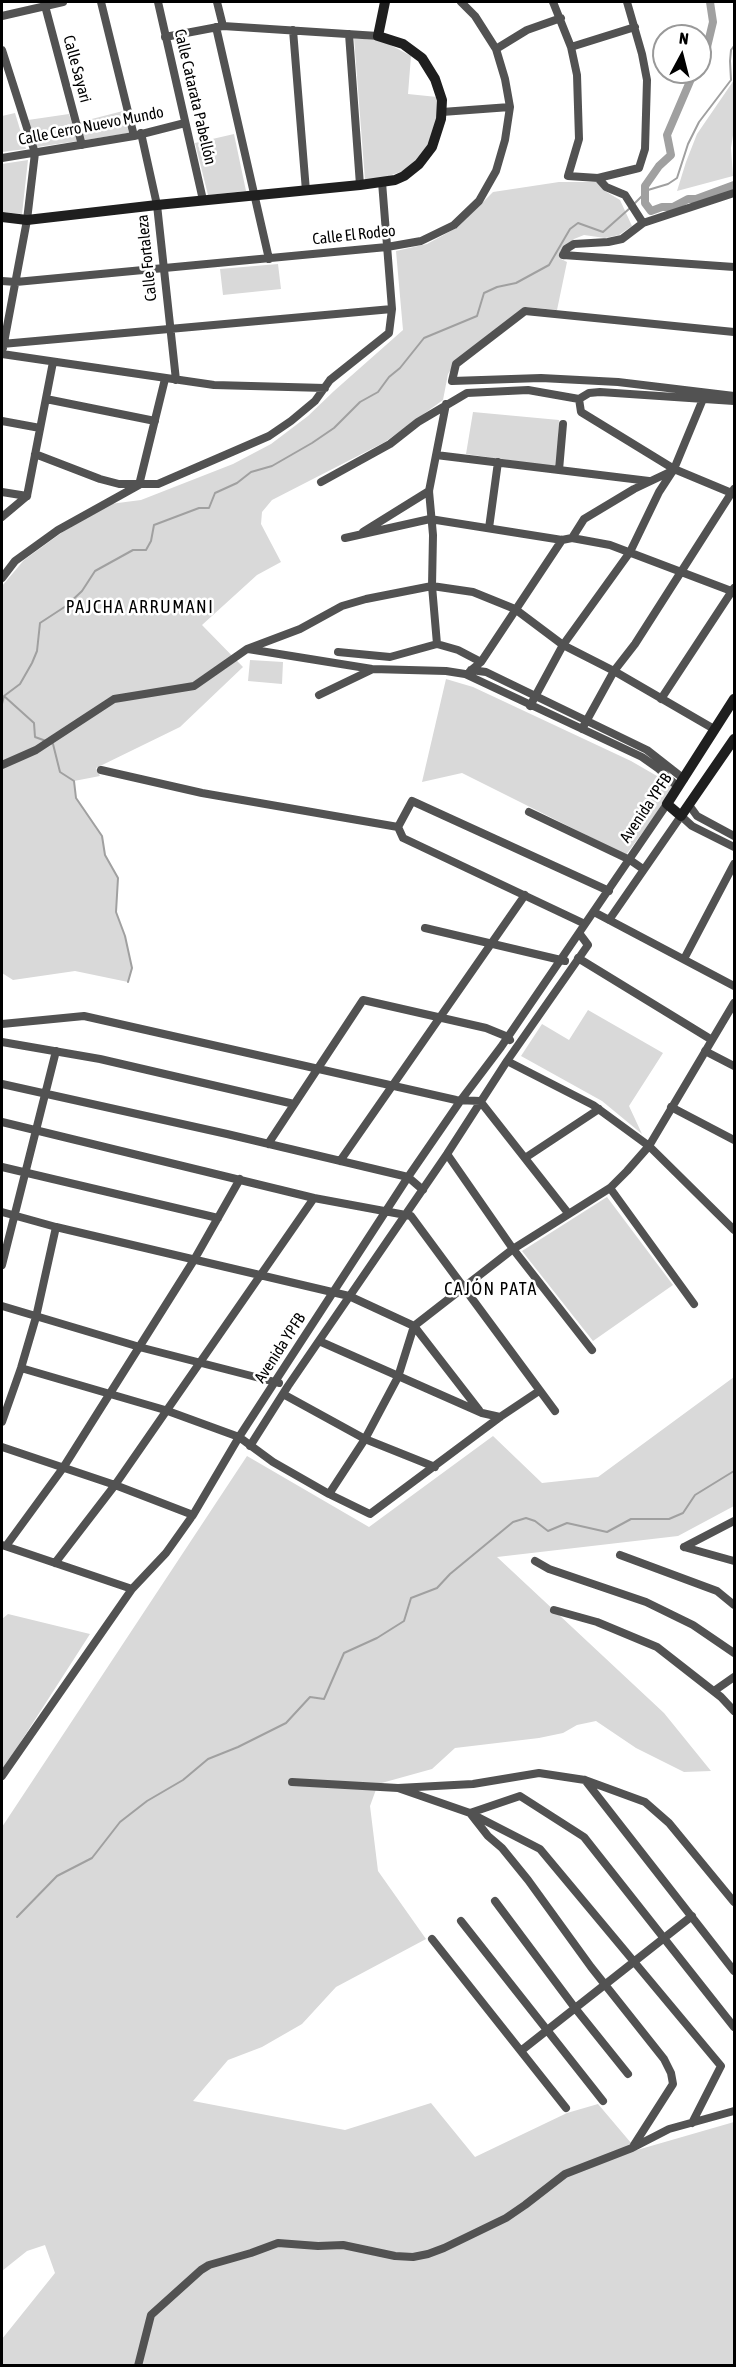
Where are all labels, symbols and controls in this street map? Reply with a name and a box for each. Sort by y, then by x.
north arrow [652,24,712,84]
street label: Calle Catarata Pabellón [170,27,220,167]
text: N [678,29,690,48]
street label: Calle Sayari [59,33,95,105]
street label: Calle Cerro Nuevo Mundo [17,102,165,150]
street label: Calle Fortaleza [133,214,161,302]
street label: Calle El Rodeo [311,221,397,249]
district label: PAJCHA ARRUMANI [66,596,214,618]
street label: Avenida YPFB [616,770,676,846]
district label: CAJÓN PATA [444,1278,538,1300]
street label: Avenida YPFB [250,1310,310,1386]

